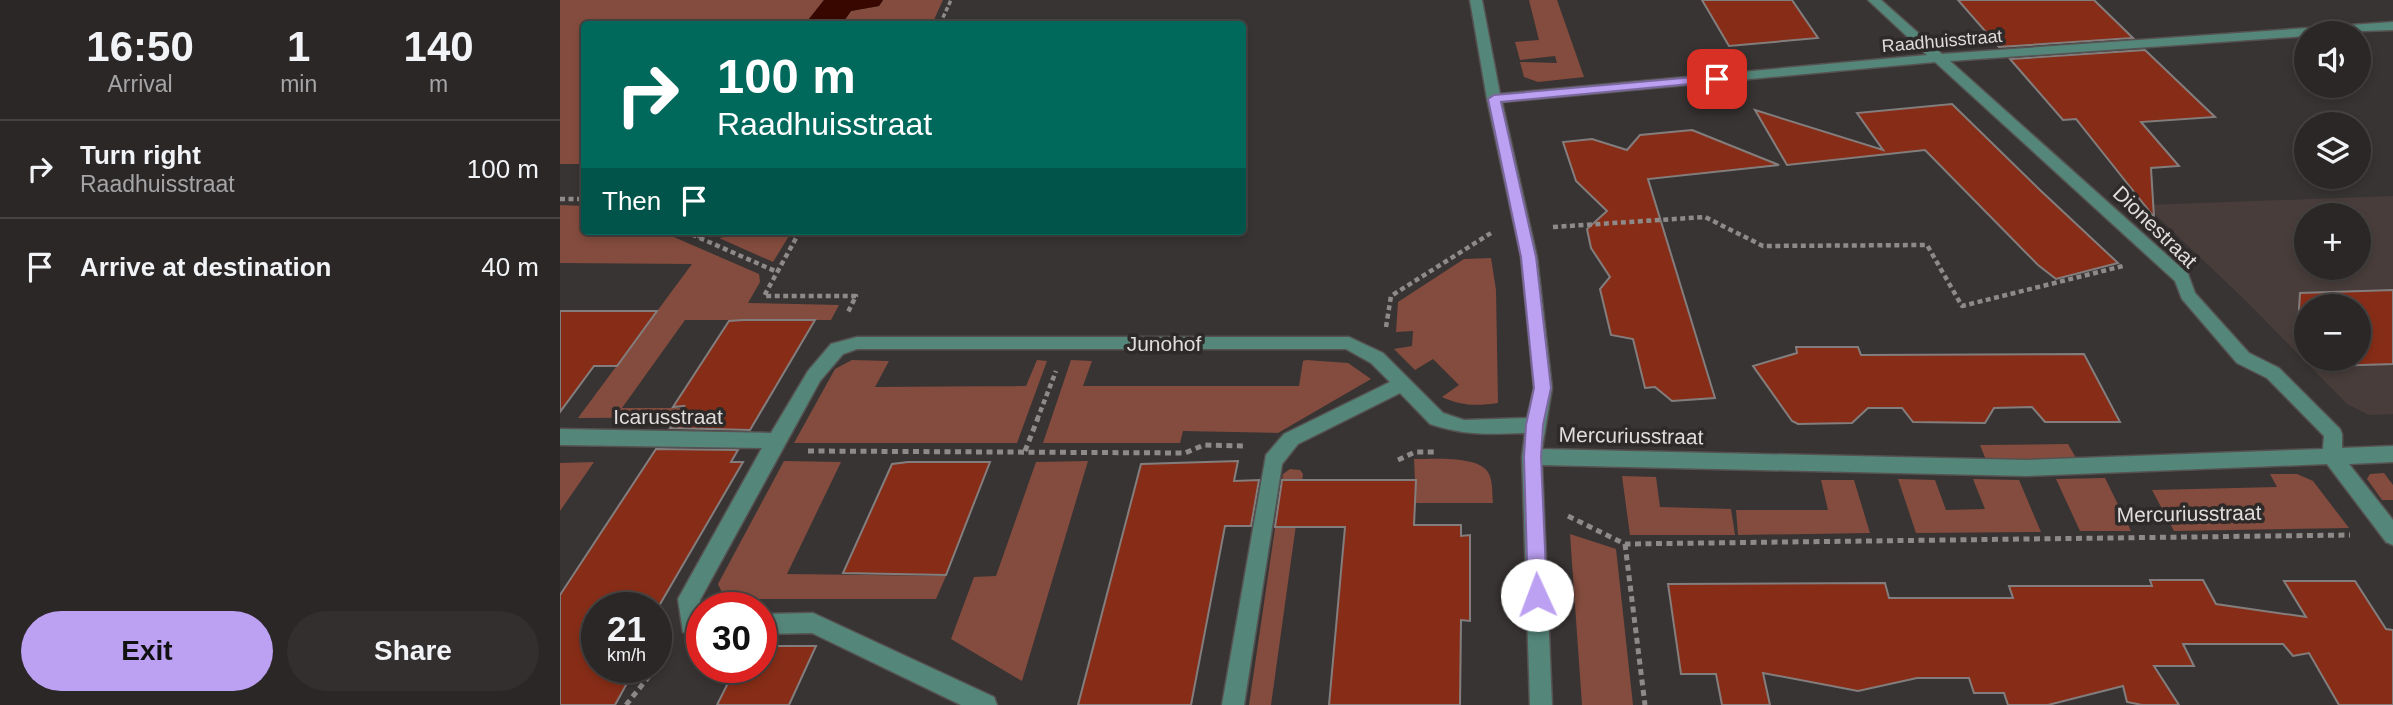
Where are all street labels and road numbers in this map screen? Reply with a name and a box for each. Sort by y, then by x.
street label: Raadhuisstraat [1881,26,2003,56]
street label: Dionestraat [2109,181,2202,272]
street label: Junohof [1127,332,1202,355]
street label: Icarusstraat [613,405,723,428]
street label: Mercuriusstraat [1558,423,1704,448]
street label: Mercuriusstraat [2116,501,2262,526]

